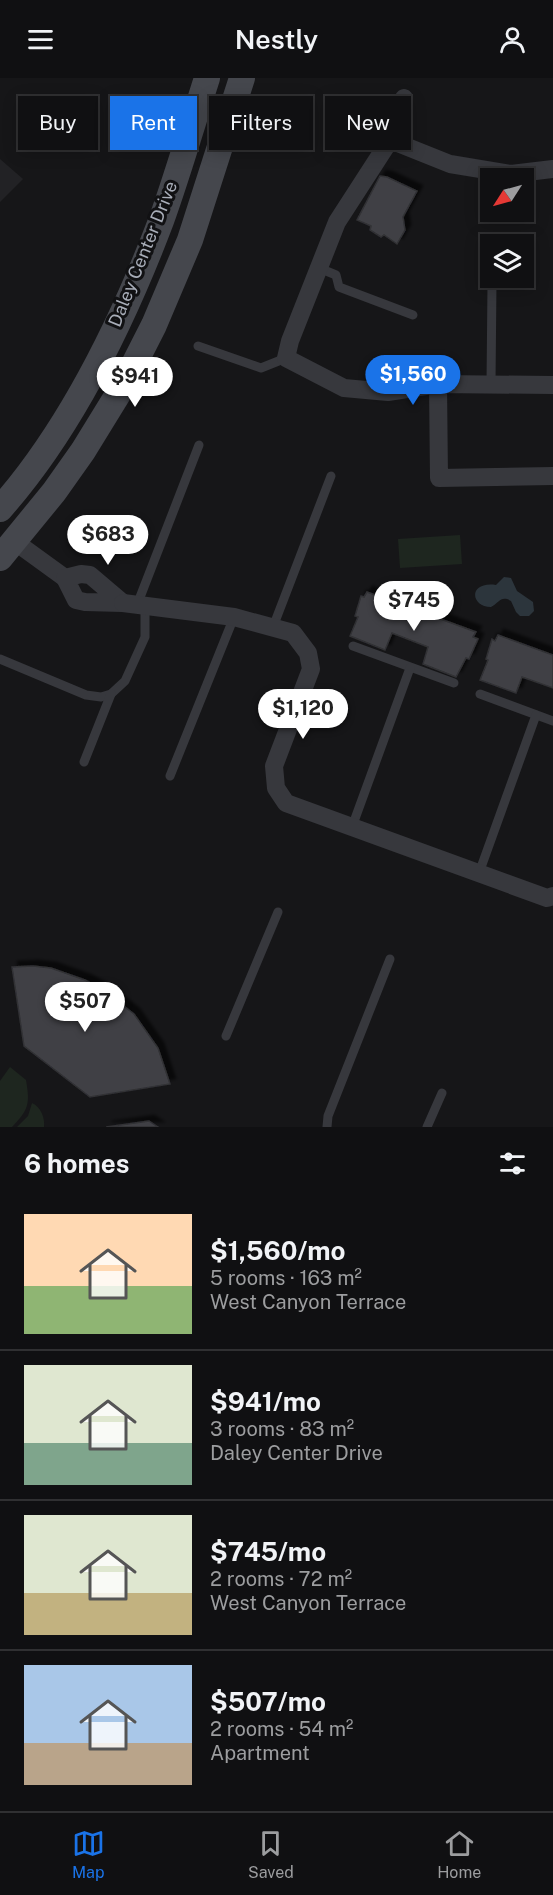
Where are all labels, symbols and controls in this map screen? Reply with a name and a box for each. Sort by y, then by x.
icon: menu [24,23,57,56]
text: Nestly [235,23,318,55]
icon: person [496,23,529,56]
chip: Buy [18,96,98,150]
chip: Rent [110,96,197,150]
chip: Filters [209,96,313,150]
chip: New [325,96,411,150]
north arrow [480,168,534,222]
map controls [480,168,534,288]
street label: Daley Center Drive [104,178,181,330]
button: layers [480,234,534,288]
pin: $1,560 [364,355,462,406]
pin: $941 [99,357,171,408]
text: $1,560 [379,362,447,386]
text: $941 [111,364,159,388]
pin: $683 [72,515,144,566]
text: $683 [81,522,135,546]
pin: $745 [378,581,450,632]
text: $745 [388,588,440,612]
pin: $1,120 [254,689,352,740]
text: $1,120 [272,696,334,720]
pin: $507 [49,982,121,1033]
text: $507 [59,989,111,1013]
icon: filters [496,1147,529,1180]
text: 6 homes [24,1148,129,1179]
text: $1,560/mo [210,1235,346,1266]
icon: home [72,1238,144,1310]
text: 5 rooms · 163 m² [210,1266,362,1290]
text: West Canyon Terrace [210,1290,406,1314]
text: $941/mo [210,1386,321,1417]
icon: home [72,1389,144,1461]
text: 3 rooms · 83 m² [210,1417,354,1441]
text: Daley Center Drive [210,1441,383,1465]
text: $745/mo [210,1536,326,1567]
icon: home [72,1539,144,1611]
text: 2 rooms · 72 m² [210,1567,352,1591]
text: West Canyon Terrace [210,1591,406,1615]
text: $507/mo [210,1686,326,1717]
icon: home [72,1689,144,1761]
text: 2 rooms · 54 m² [210,1717,353,1741]
text: Apartment [210,1741,310,1765]
tab: Map [72,1827,105,1882]
tab: Saved [248,1827,294,1882]
tab: Home [437,1827,481,1882]

